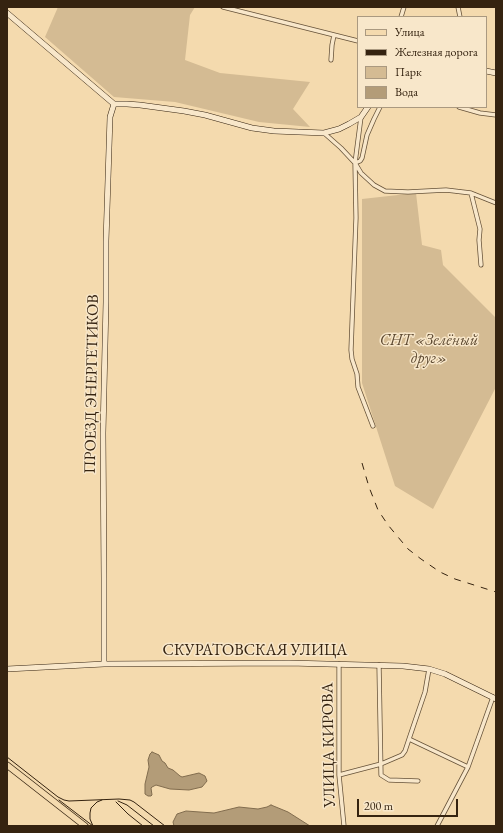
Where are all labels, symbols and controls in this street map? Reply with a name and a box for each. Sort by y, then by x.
legend [357,16,487,108]
text: Улица [395,24,425,40]
text: Железная дорога [395,44,478,60]
text: Парк [395,64,422,80]
text: Вода [395,84,418,100]
street label: ПРОЕЗД ЭНЕРГЕТИКОВ [81,294,103,474]
park label: СНТ «Зелёный друг» [380,331,478,369]
street label: СКУРАТОВСКАЯ УЛИЦА [163,641,347,661]
street label: УЛИЦА КИРОВА [318,682,340,808]
scale bar [359,791,460,817]
text: 200 m [364,798,393,814]

